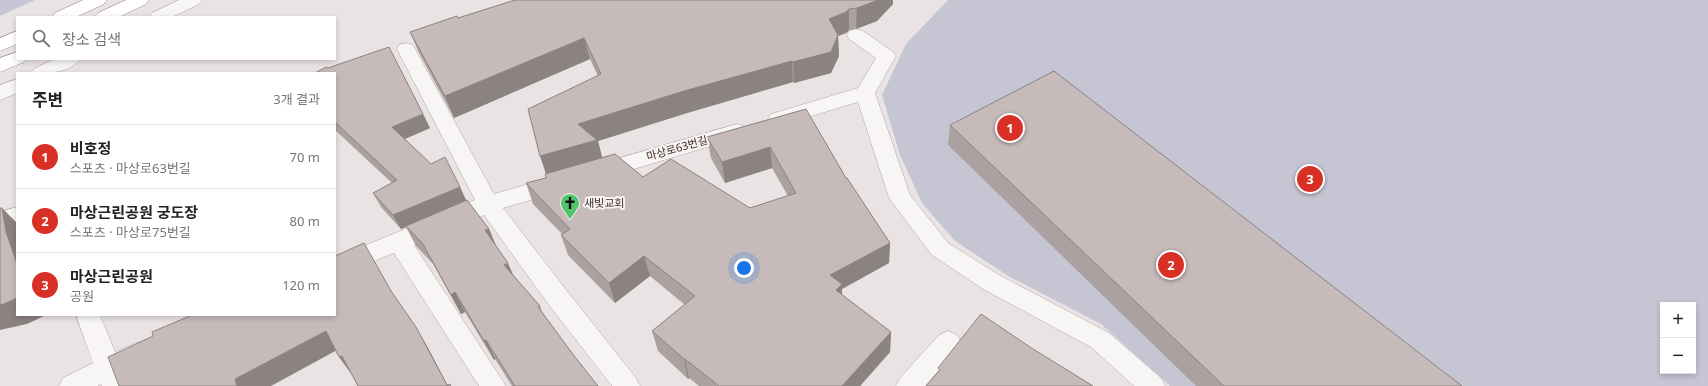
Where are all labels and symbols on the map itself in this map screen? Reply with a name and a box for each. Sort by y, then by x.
pin: 1 [997,113,1023,143]
street label: 마상로63번길 [644,132,709,163]
pin: 3 [1297,164,1323,194]
church icon: 새빛교회 [559,192,581,220]
place label: 새빛교회 [584,195,624,210]
pin: 2 [1158,250,1184,280]
your location [734,258,754,278]

